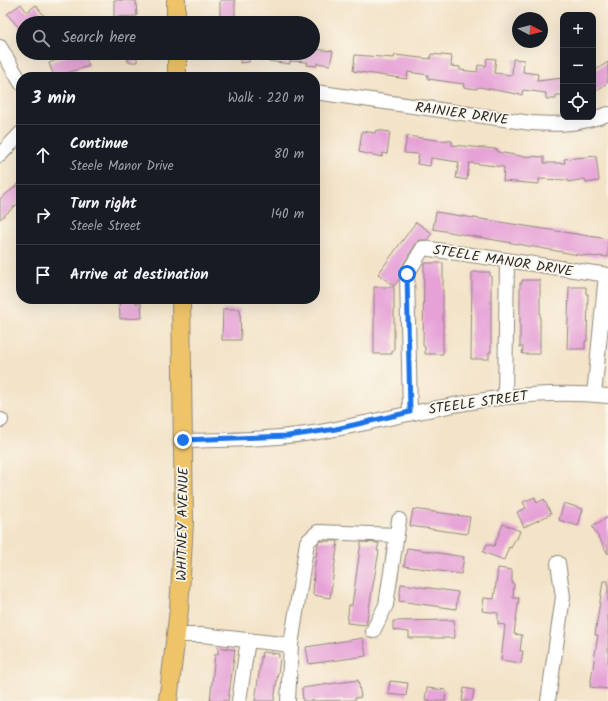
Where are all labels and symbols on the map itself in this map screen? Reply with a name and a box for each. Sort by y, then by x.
north arrow [512,12,548,48]
street label: RAINIER DRIVE [414,97,511,132]
street label: STEELE MANOR DRIVE [431,239,575,283]
route start [398,265,416,283]
street label: STEELE STREET [427,385,531,421]
route end [174,431,192,449]
street label: WHITNEY AVENUE [171,466,195,581]

